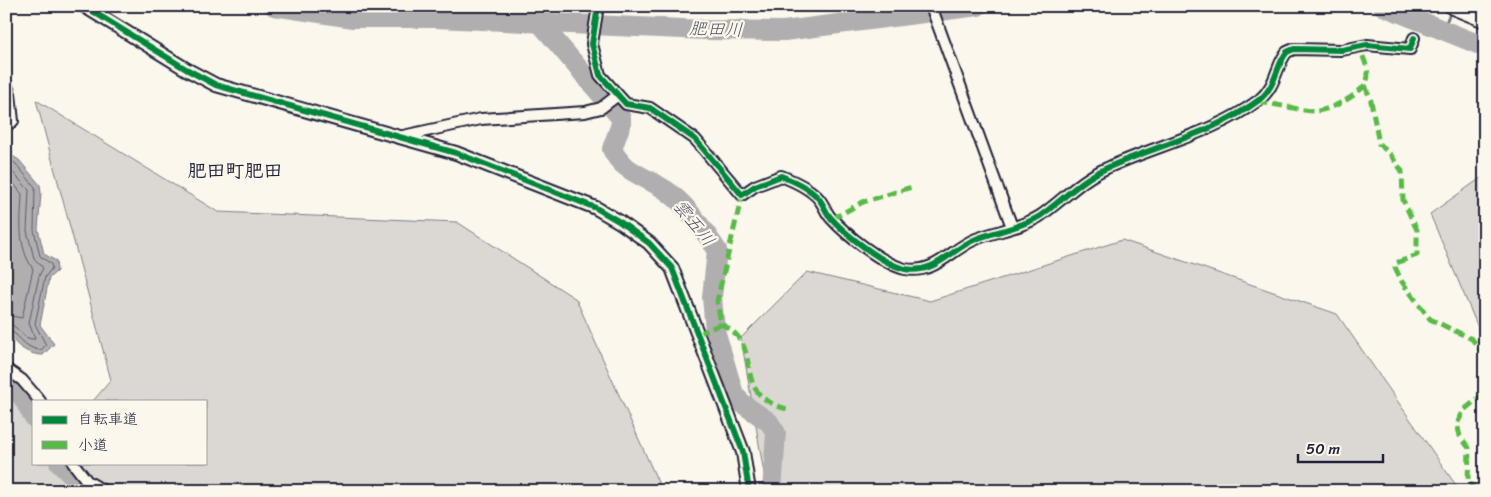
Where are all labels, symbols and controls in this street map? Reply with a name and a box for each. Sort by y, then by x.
water label: 肥田川 [688,12,744,46]
district label: 肥田町肥田 [187,154,283,187]
water label: 雲五川 [665,192,723,254]
legend [32,400,208,464]
text: 自転車道 [78,406,138,432]
text: 小道 [78,432,108,458]
scale bar [1298,432,1384,464]
text: 50 m [1306,436,1341,462]

